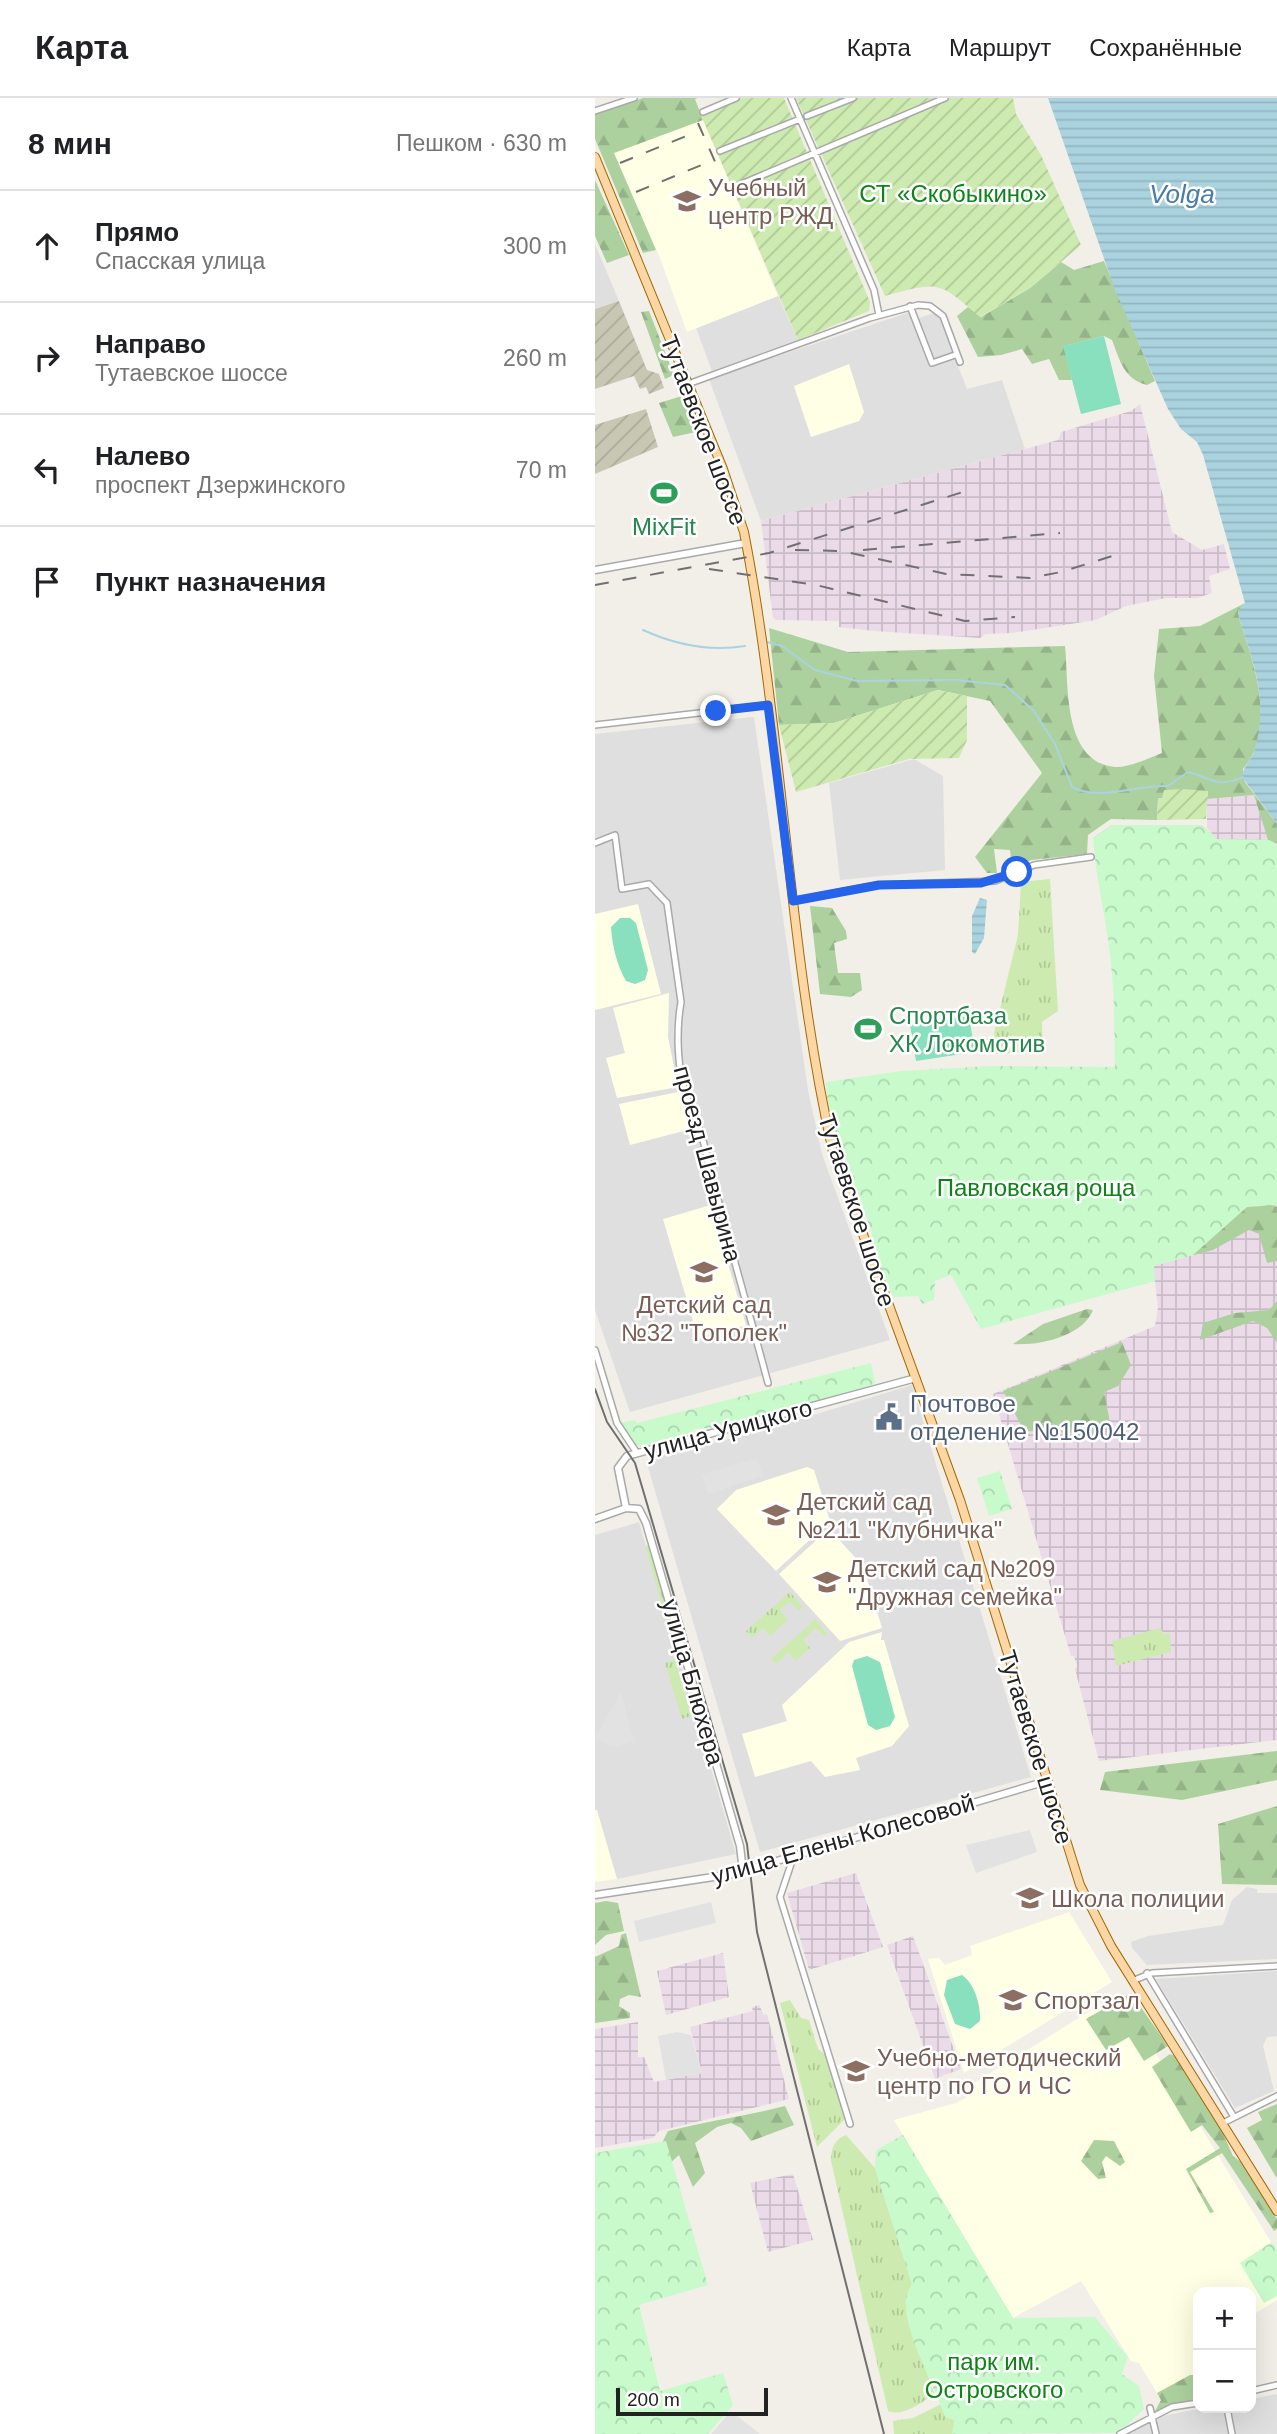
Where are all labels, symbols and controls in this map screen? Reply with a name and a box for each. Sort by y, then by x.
text: Карта [35,29,128,66]
text: Карта [847,34,911,61]
text: Маршрут [949,34,1051,61]
text: Сохранённые [1089,34,1242,61]
text: 8 мин [28,127,112,160]
text: Пешком · 630 m [396,130,567,156]
place label: Учебный центр РЖД [708,174,833,229]
water label: Volga [1149,179,1215,209]
park label: СТ «Скобыкино» [859,180,1047,207]
school or university icon: Учебный центр РЖД [672,186,702,216]
text: Прямо [95,217,179,247]
icon: ahead [28,227,66,265]
text: 300 m [503,233,567,259]
text: Спасская улица [95,248,265,274]
text: Направо [95,329,206,359]
street label: Тутаевское шоссе [655,331,753,529]
icon: right [28,339,66,377]
text: 260 m [503,345,567,371]
text: Тутаевское шоссе [95,360,288,386]
text: Налево [95,441,190,471]
icon: left [28,451,66,489]
text: 70 m [516,457,567,483]
text: проспект Дзержинского [95,472,345,498]
sports icon: MixFit [649,478,679,508]
place label: MixFit [632,513,696,540]
icon: arrive [28,563,66,601]
text: Пункт назначения [95,567,326,597]
route end [700,695,731,726]
route start [1001,856,1032,887]
place label: Спортбаза ХК Локомотив [889,1002,1045,1057]
sports icon: Спортбаза ХК Локомотив [853,1014,883,1044]
street label: проезд Шавырина [669,1063,747,1266]
street label: Тутаевское шоссе [813,1110,901,1310]
park label: Павловская роща [937,1174,1136,1201]
school or university icon: Детский сад №32 "Тополек" [689,1257,719,1287]
place label: Детский сад №32 "Тополек" [621,1291,787,1346]
place label: Почтовое отделение №150042 [910,1390,1139,1445]
street label: улица Урицкого [641,1394,815,1464]
public building icon: Почтовое отделение №150042 [874,1402,904,1432]
place label: Детский сад №211 "Клубничка" [797,1488,1002,1543]
school or university icon: Детский сад №211 "Клубничка" [761,1500,791,1530]
place label: Детский сад №209 "Дружная семейка" [848,1555,1062,1610]
school or university icon: Детский сад №209 "Дружная семейка" [812,1567,842,1597]
street label: улица Блюхера [656,1596,730,1769]
street label: Тутаевское шоссе [994,1647,1078,1847]
street label: улица Елены Колесовой [708,1789,978,1889]
school or university icon: Школа полиции [1015,1883,1045,1913]
place label: Школа полиции [1051,1885,1224,1912]
school or university icon: Спортзал [998,1985,1028,2015]
place label: Спортзал [1034,1987,1140,2014]
place label: Учебно-методический центр по ГО и ЧС [877,2044,1121,2099]
school or university icon: Учебно-методический центр по ГО и ЧС [841,2056,871,2086]
map controls [1193,2287,1256,2413]
button: + [1193,2287,1256,2350]
park label: парк им. Островского [925,2348,1063,2403]
button: − [1193,2350,1256,2413]
scale bar [616,2385,768,2417]
text: 200 m [627,2389,680,2410]

